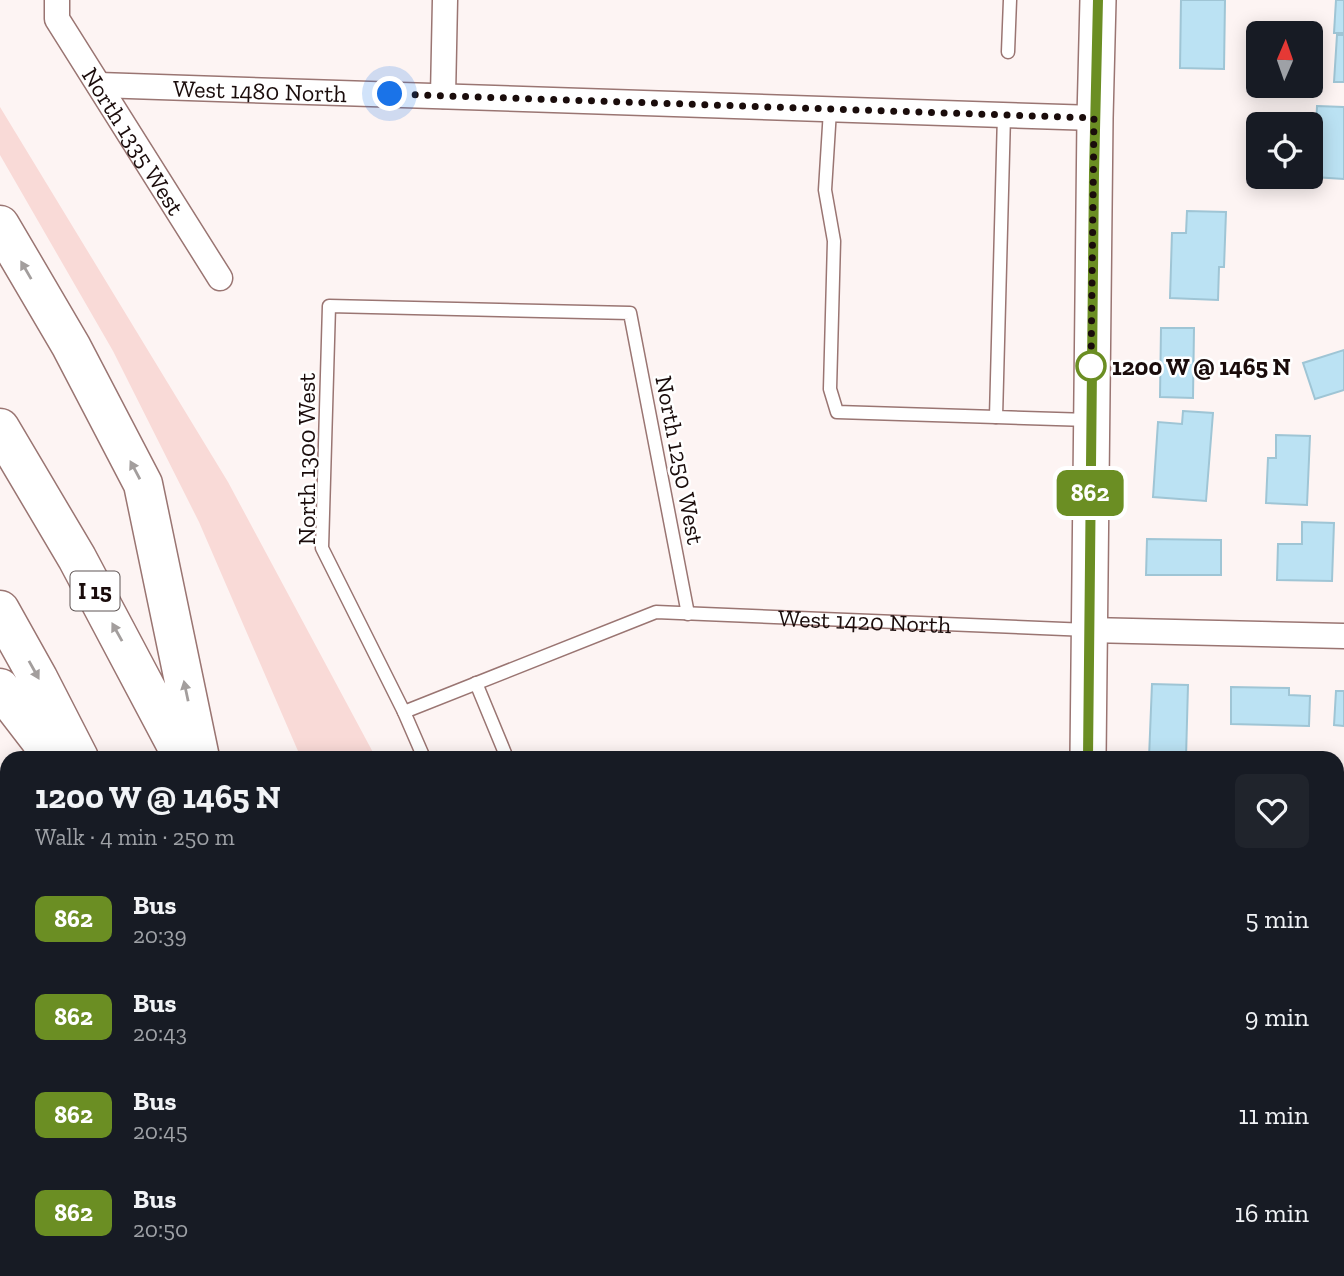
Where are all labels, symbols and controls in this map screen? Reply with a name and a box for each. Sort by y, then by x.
north arrow [1246,21,1323,98]
map controls [1246,21,1323,189]
street label: North 1335 West [76,62,191,220]
street label: West 1480 North [173,73,348,108]
your location [372,76,407,111]
button: locate [1246,112,1323,189]
one-way arrow [20,261,33,280]
marker: 1200 W @ 1465 N [1076,351,1106,381]
place label: 1200 W @ 1465 N [1112,352,1291,381]
street label: North 1300 West [292,373,321,545]
street label: North 1250 West [649,373,711,547]
one-way arrow [130,460,141,480]
line badge: 862 [1050,470,1130,516]
text: 862 [1071,478,1109,507]
road number: I 15 [70,572,119,610]
street label: West 1420 North [778,603,952,639]
one-way arrow [111,622,123,642]
one-way arrow [28,660,40,679]
one-way arrow [181,680,192,702]
button: heart [1235,774,1309,848]
text: 1200 W @ 1465 N [35,777,281,816]
text: Walk · 4 min · 250 m [35,823,235,851]
text: Bus [133,889,176,921]
text: 5 min [1245,903,1309,935]
text: 862 [54,904,93,933]
text: 20:39 [133,921,187,949]
text: Bus [133,987,176,1019]
text: 9 min [1245,1001,1309,1033]
text: 862 [54,1002,93,1031]
text: 20:43 [133,1019,187,1047]
text: Bus [133,1085,176,1117]
text: 11 min [1238,1099,1309,1131]
text: 862 [54,1100,93,1129]
text: 20:45 [133,1117,187,1145]
text: Bus [133,1183,176,1215]
text: 16 min [1235,1197,1309,1229]
text: 862 [54,1198,93,1227]
text: 20:50 [133,1215,188,1243]

